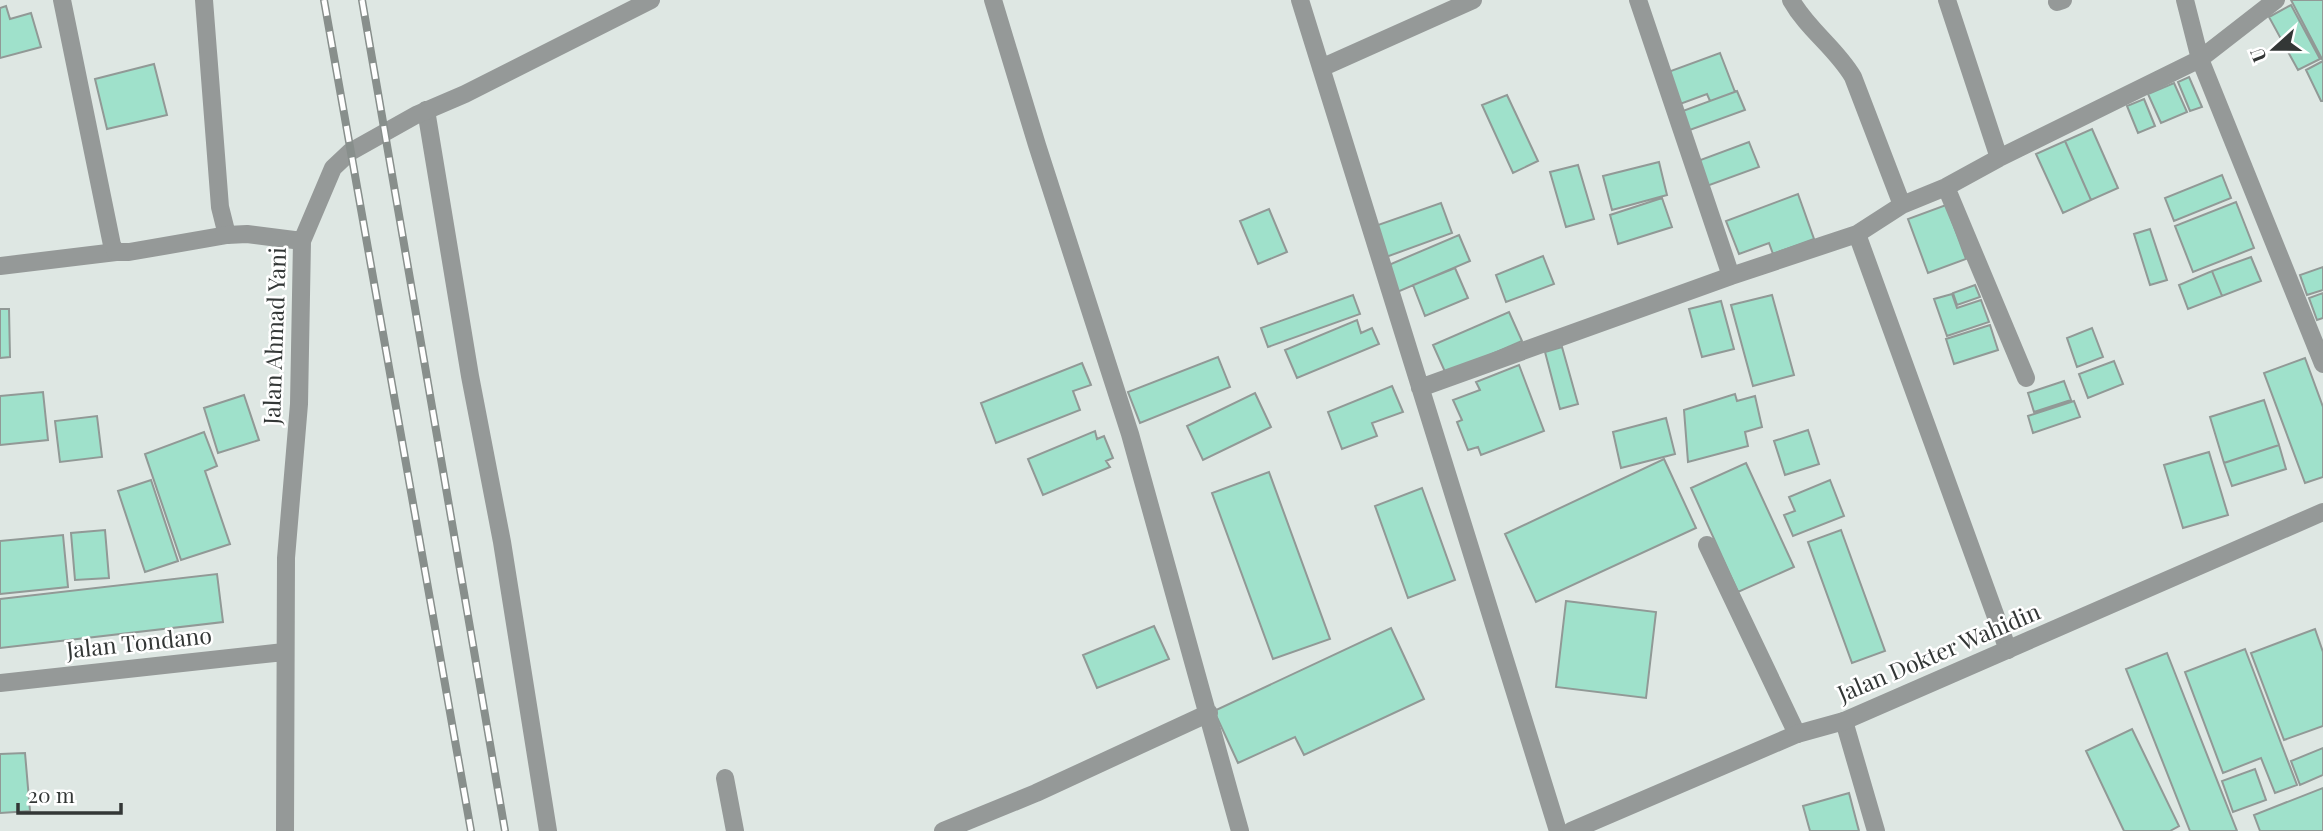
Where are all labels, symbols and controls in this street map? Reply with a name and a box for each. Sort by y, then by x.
north arrow [2239,14,2309,84]
text: U [2243,45,2272,66]
street label: Jalan Ahmad Yani [255,246,292,426]
street label: Jalan Dokter Wahidin [1831,595,2045,709]
street label: Jalan Tondano [64,618,213,665]
scale bar [18,772,121,816]
text: 20 m [28,780,75,808]

